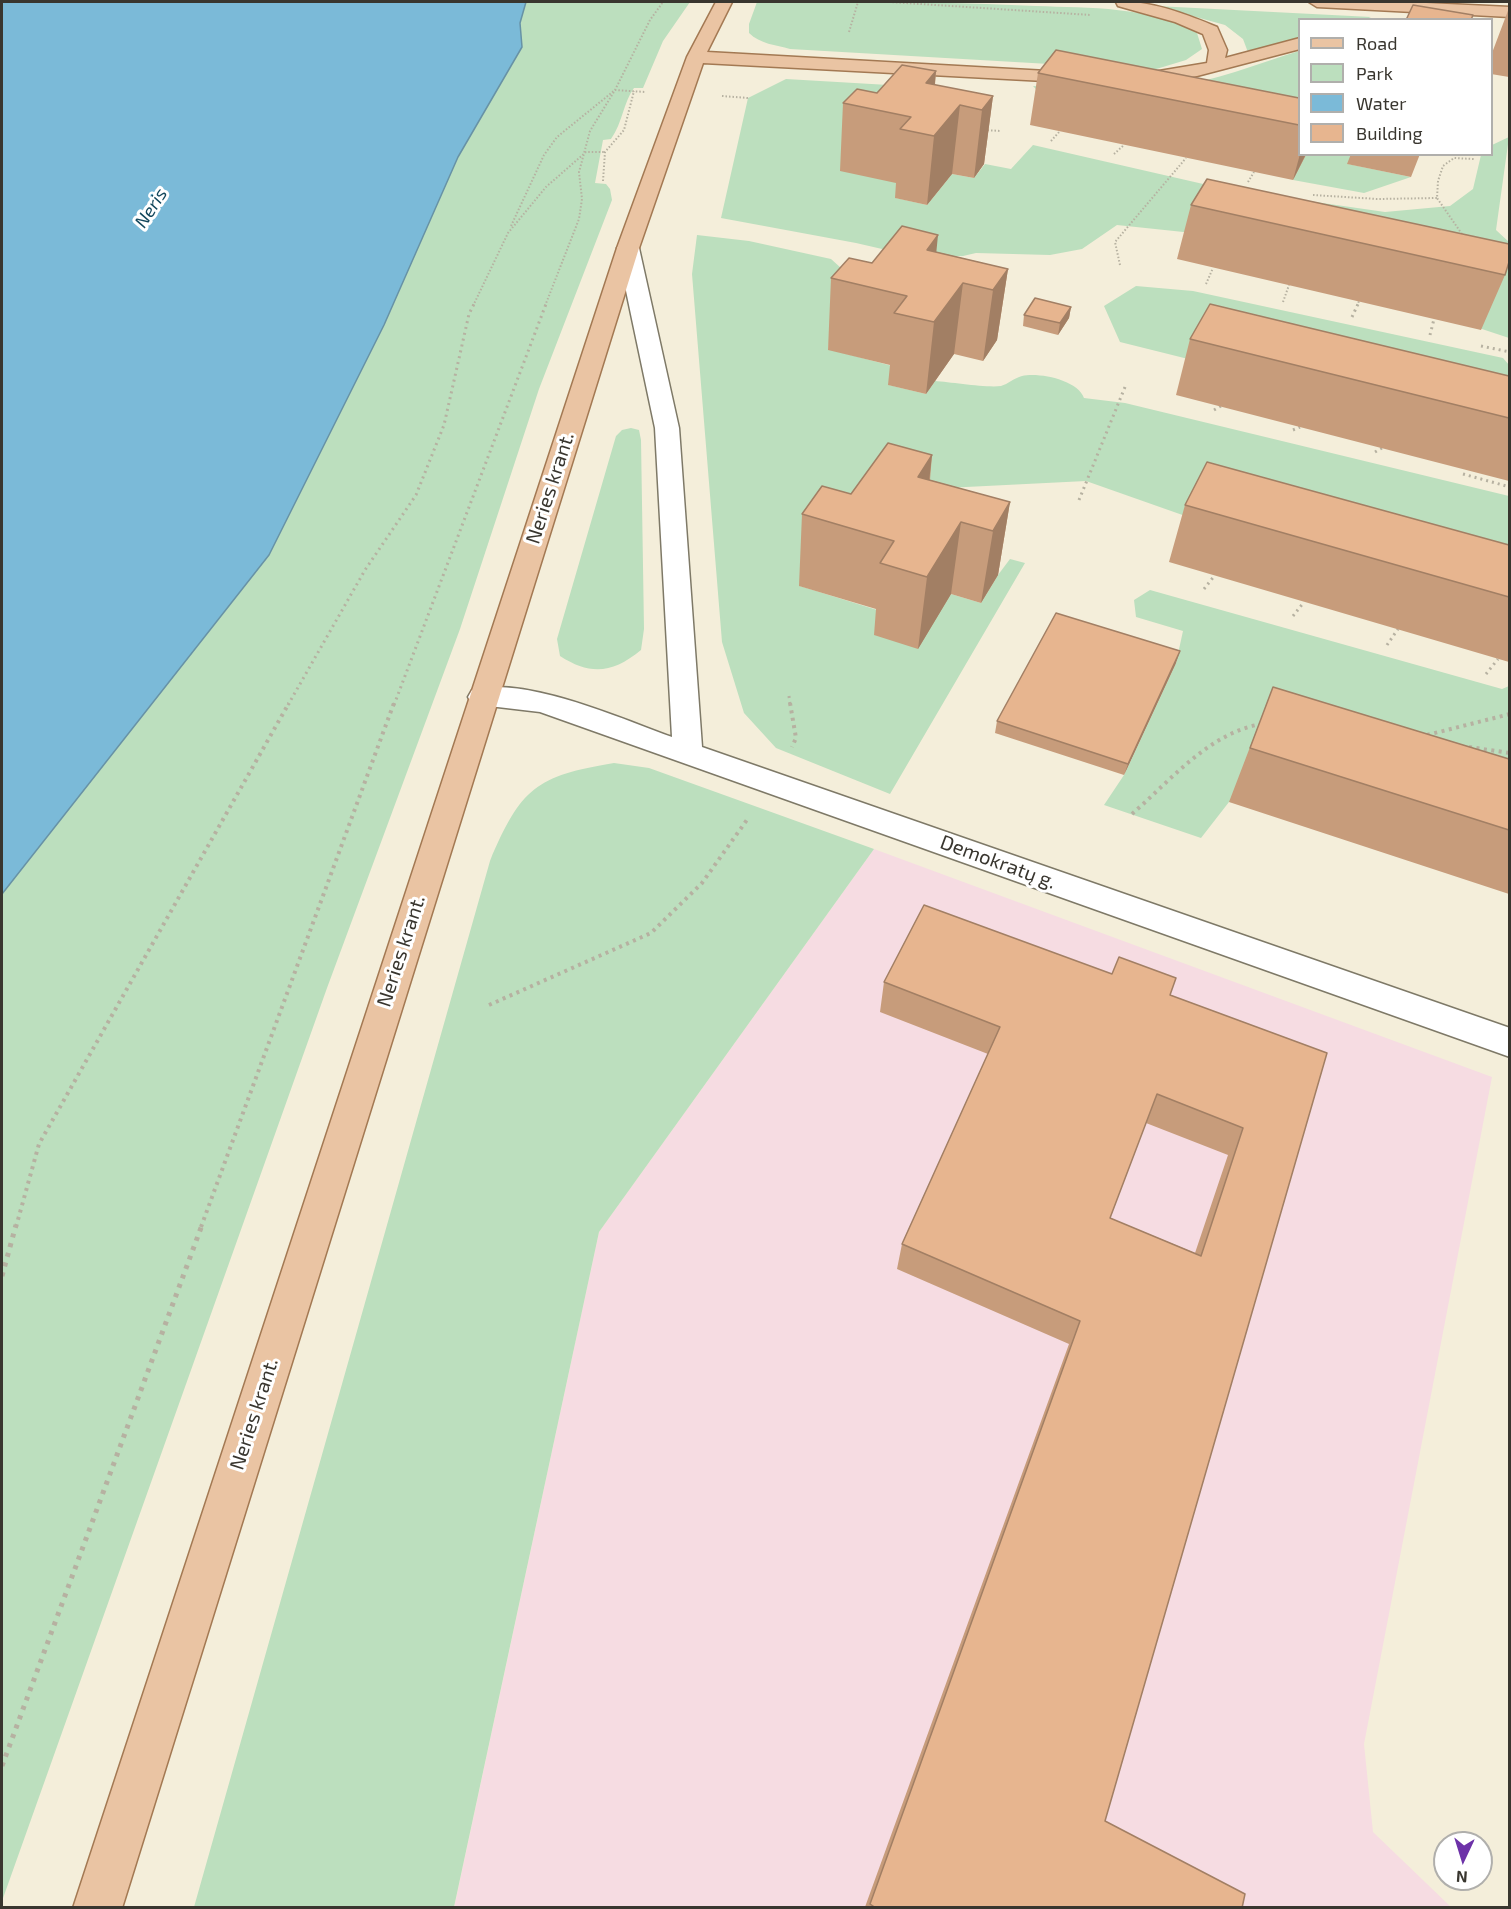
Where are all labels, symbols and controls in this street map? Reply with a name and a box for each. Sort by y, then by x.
legend [1298,18,1493,156]
text: Road [1356,32,1397,54]
text: Park [1356,62,1393,84]
text: Water [1356,92,1406,114]
text: Building [1356,122,1423,144]
water label: Neris [130,184,172,232]
street label: Neries krant. [521,429,579,547]
street label: Demokratų g. [937,830,1059,894]
street label: Neries krant. [372,892,430,1010]
street label: Neries krant. [225,1355,283,1473]
north arrow [1433,1831,1493,1891]
text: N [1455,1868,1468,1887]

